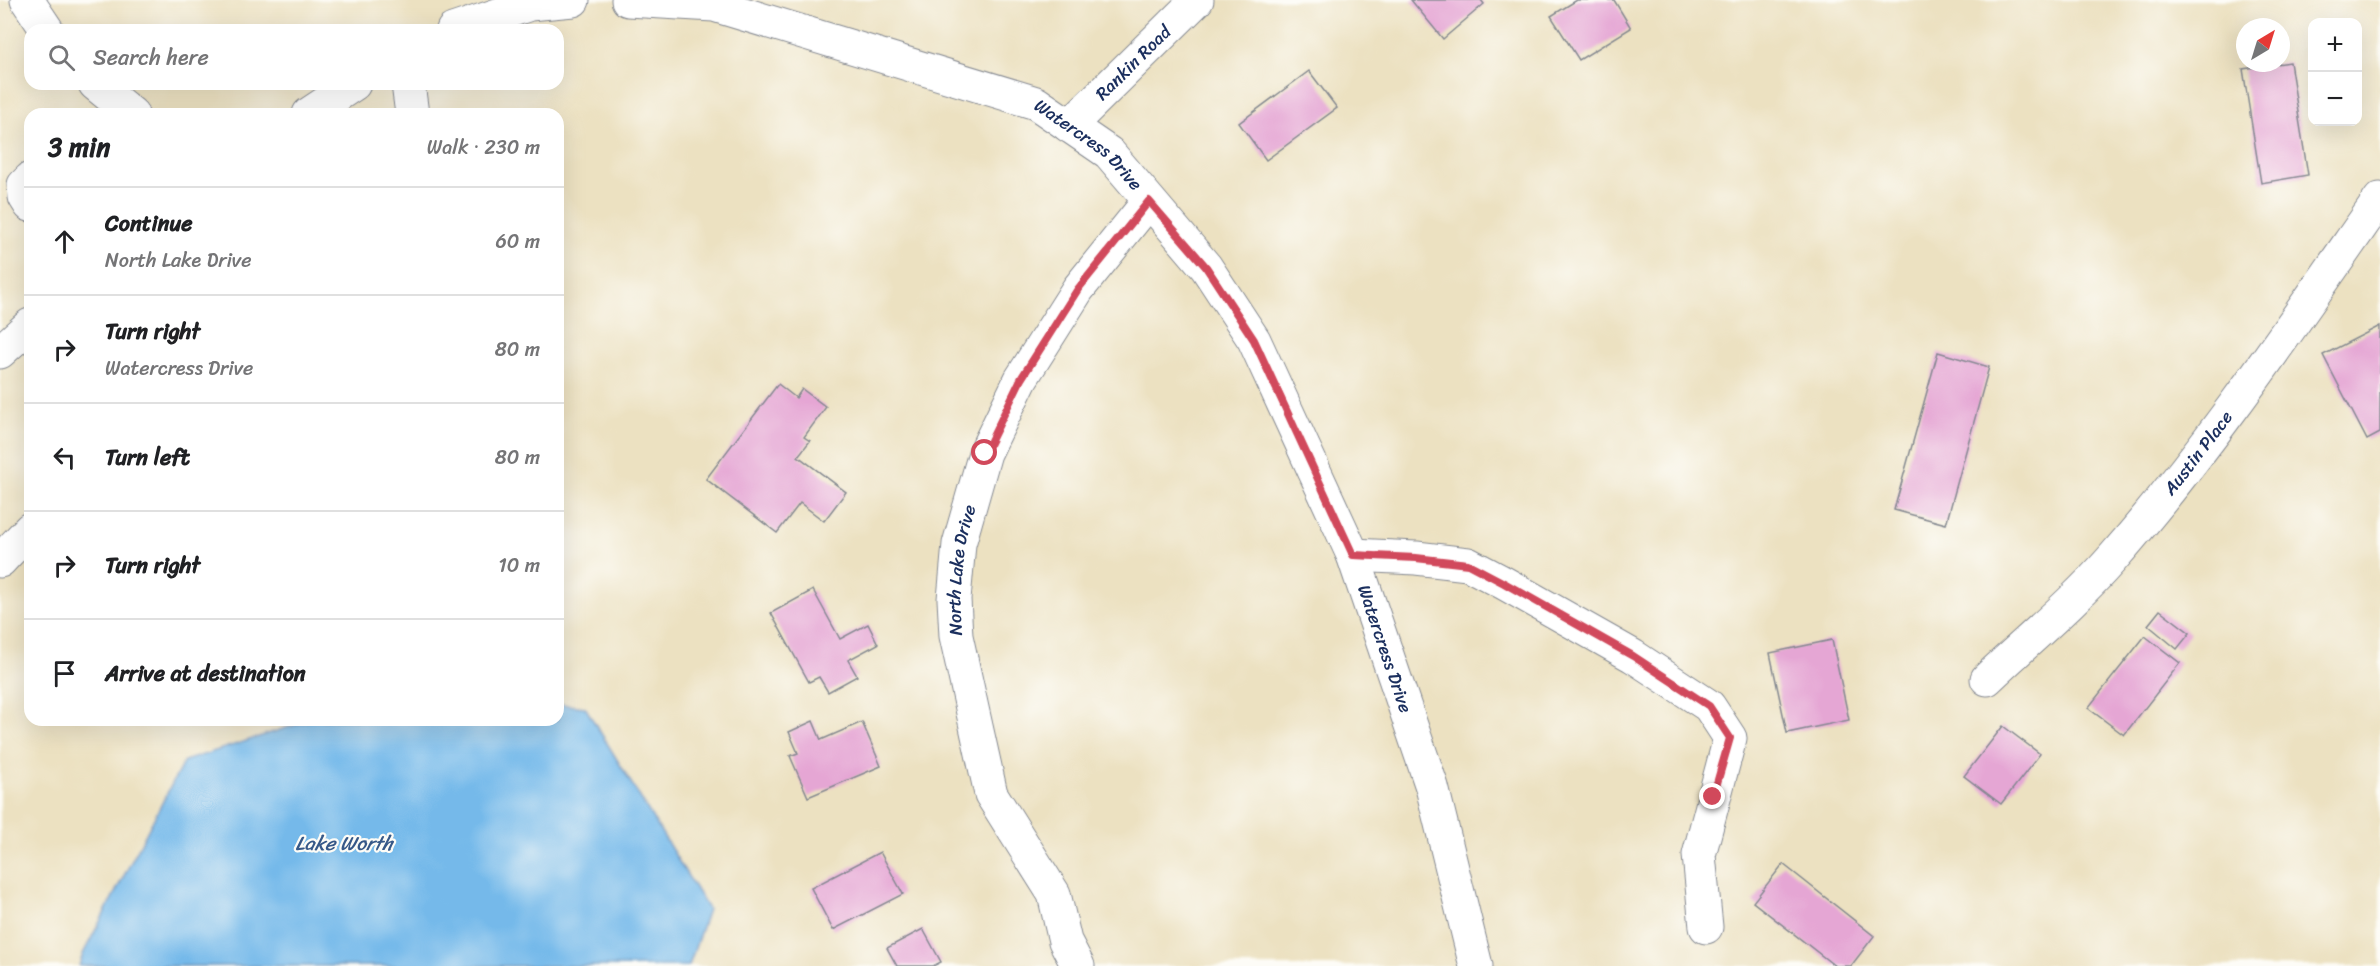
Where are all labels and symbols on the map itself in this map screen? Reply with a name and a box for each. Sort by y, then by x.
street label: Rankin Road [1087,16,1180,108]
north arrow [2236,18,2290,72]
street label: Watercress Drive [1027,90,1151,198]
street label: Austin Place [2154,403,2241,503]
route start [971,439,997,465]
street label: North Lake Drive [938,501,985,636]
street label: Watercress Drive [1348,580,1422,717]
route end [1699,783,1725,809]
water label: Lake Worth [295,826,394,861]

